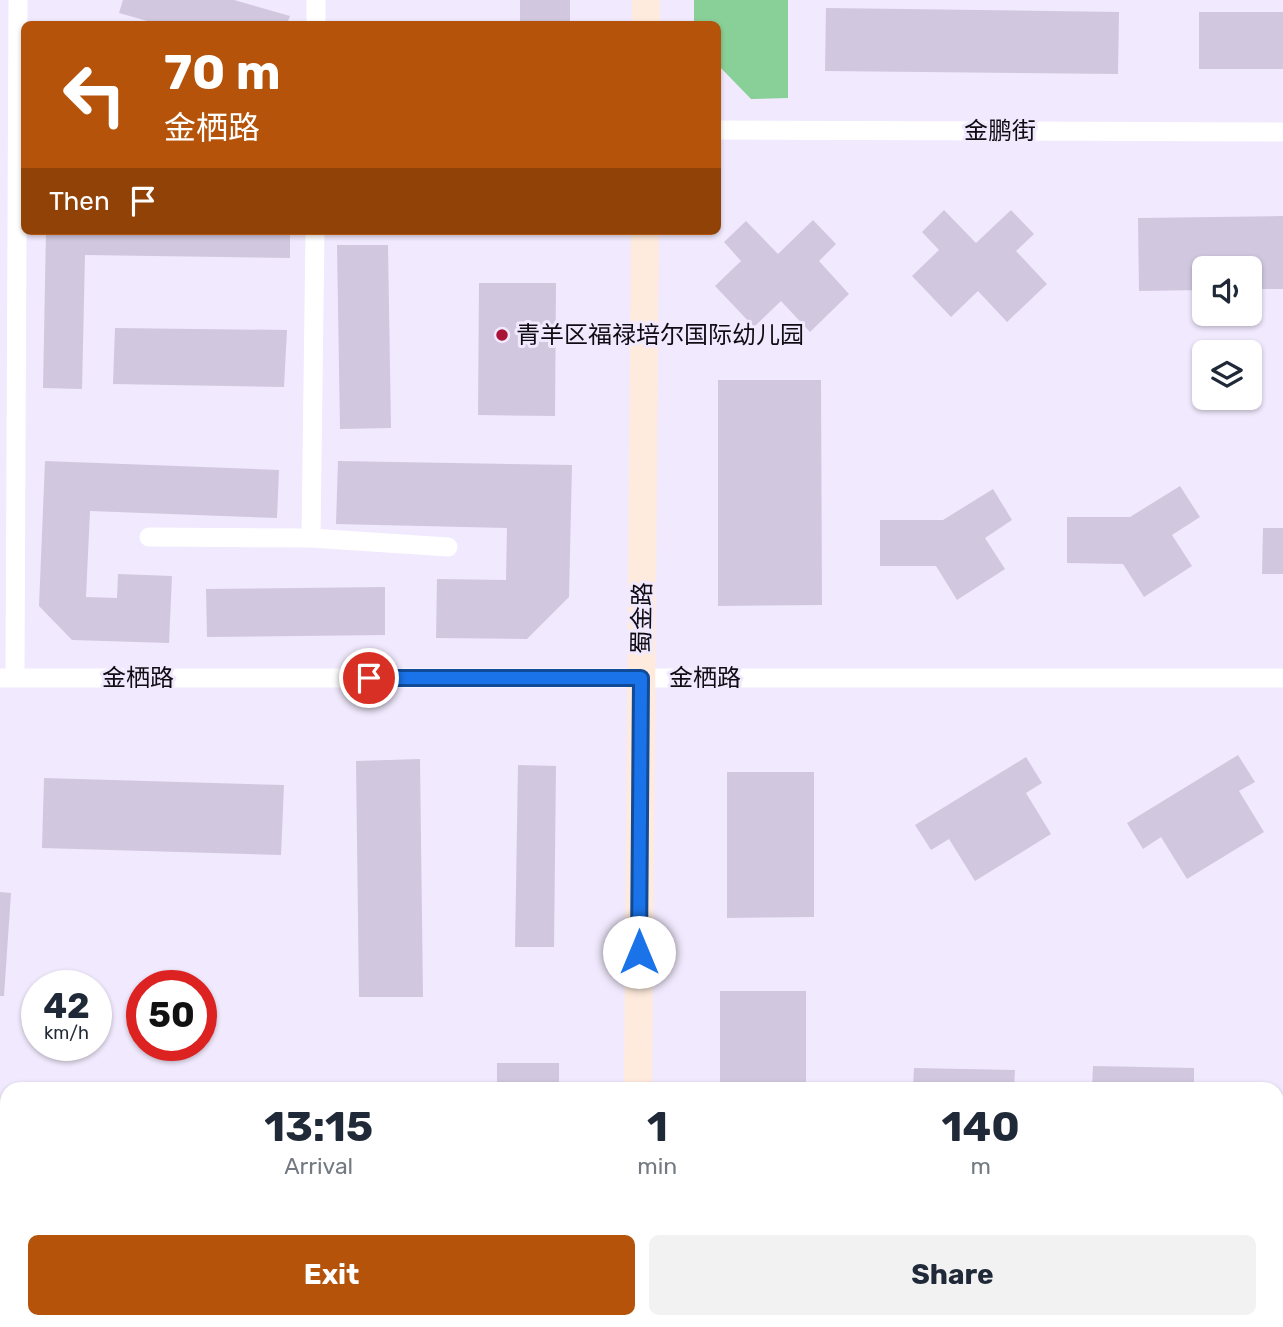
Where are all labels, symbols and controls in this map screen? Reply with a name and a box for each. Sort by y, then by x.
text: 70 m [164,43,281,101]
icon: left [49,49,140,140]
text: 金栖路 [164,109,260,147]
street label: 金鹏街 [964,117,1036,145]
icon: arrive [124,182,162,220]
text: Then [49,186,110,217]
map controls [1192,256,1262,410]
button: sound [1192,256,1262,326]
place label: 青羊区福禄培尔国际幼儿园 [516,321,804,349]
marker: 青羊区福禄培尔国际幼儿园 [494,327,510,343]
button: layers [1192,340,1262,410]
street label: 蜀金路 [627,582,657,654]
pin [339,648,399,708]
icon: arrive [350,659,388,697]
street label: 金栖路 [102,664,174,692]
street label: 金栖路 [669,664,741,692]
position arrow [602,915,676,989]
speed limit sign: 50 [126,970,217,1061]
text: 42 [43,985,90,1027]
text: km/h [44,1022,89,1044]
text: 13:15 [264,1102,373,1152]
text: 1 [647,1102,668,1152]
text: 140 [942,1102,1020,1152]
text: Arrival [284,1152,353,1180]
text: min [637,1152,677,1180]
text: m [970,1152,991,1180]
button: Exit [28,1235,635,1315]
button: Share [649,1235,1256,1315]

